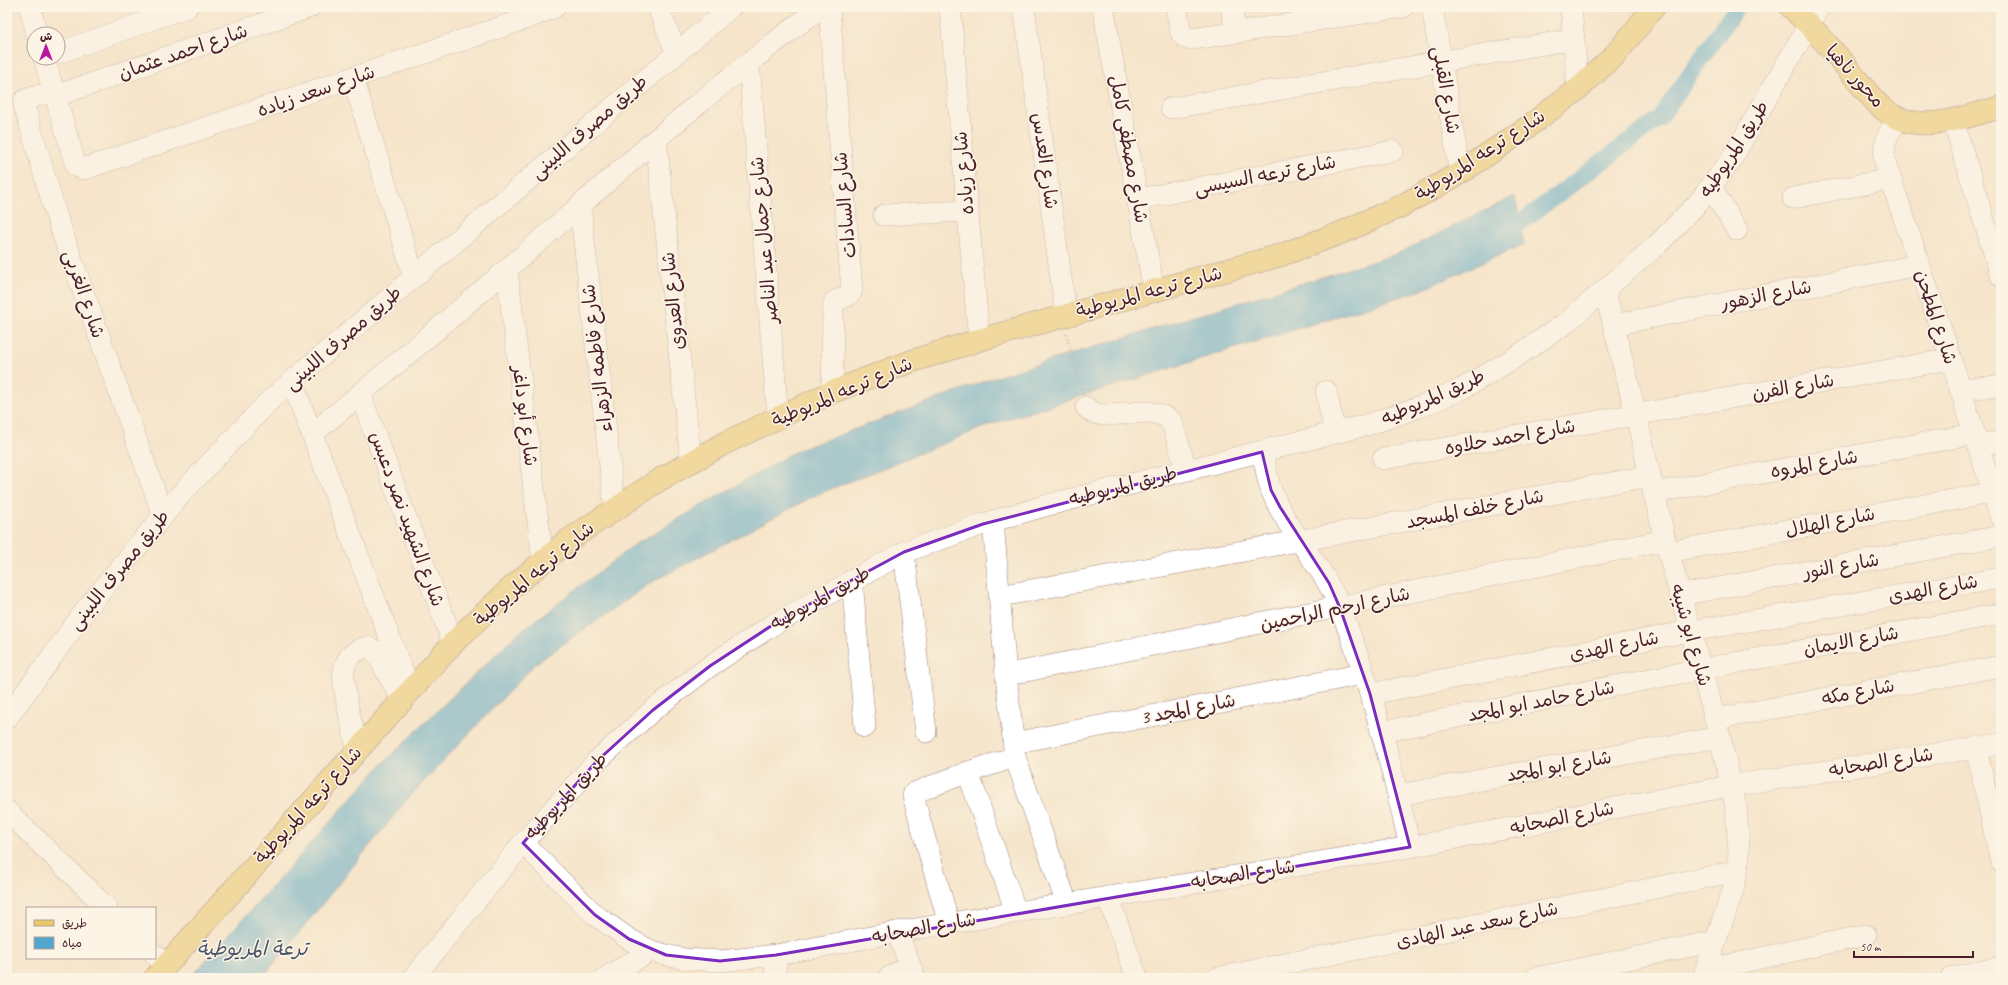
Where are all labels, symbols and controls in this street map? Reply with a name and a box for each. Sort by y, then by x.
street label: شارع احمد عثمان [115,19,251,86]
north arrow [26,26,66,66]
text: ش [40,29,52,43]
street label: محور ناهيا [1820,39,1890,113]
street label: شارع القبلى [1425,44,1466,136]
street label: شارع سعد زياده [254,60,379,123]
street label: طريق مصرف اللبينى [525,69,653,185]
street label: شارع مصطفى كامل [1103,73,1154,225]
street label: طريق المريوطيه [1694,96,1774,202]
street label: شارع ترعه المريوطية [1410,104,1550,207]
street label: شارع العدس [1025,111,1064,211]
street label: شارع زياده [948,130,981,216]
street label: شارع ترعه السيسى [1192,149,1338,202]
street label: شارع السادات [828,151,863,259]
street label: شارع جمال عبد الناصر [745,155,784,327]
street label: شارع الغربى [57,247,110,342]
street label: شارع العدوى [656,251,691,351]
street label: شارع ترعه المريوطية [1073,261,1225,324]
street label: شارع المطحن [1908,267,1963,368]
street label: شارع الزهور [1717,274,1814,317]
street label: طريق مصرف اللبينى [279,280,407,396]
street label: شارع فاطمه الزهراء [576,282,619,433]
street label: شارع ترعه المريوطية [768,352,916,433]
street label: شارع أبو داغر [506,363,543,468]
street label: طريق المريوطيه [1378,364,1488,430]
street label: شارع الفرن [1750,368,1836,407]
street label: شارع احمد حلاوه [1443,414,1578,461]
street label: شارع الشهيد نصر دعبس [363,428,450,610]
street label: شارع المروه [1768,444,1860,484]
street label: طريق المريوطيه [1066,461,1180,511]
street label: شارع خلف المسجد [1404,484,1546,535]
street label: شارع الهلال [1783,502,1877,543]
street label: طريق مصرف اللبينى [63,505,175,635]
street label: شارع ترعه المريوطية [469,516,600,632]
street label: شارع النور [1799,547,1881,586]
street label: طريق المريوطيه [766,561,874,635]
street label: شارع الهدى [1886,569,1980,610]
street label: شارع ارحم الراحمين [1258,581,1413,639]
street label: شارع ابو شيبه [1664,581,1717,689]
street label: شارع الايمان [1801,621,1901,662]
street label: شارع الهدى [1567,626,1661,667]
street label: شارع مكه [1820,673,1897,712]
street label: شارع حامد ابو المجد [1465,675,1617,728]
street label: شارع المجد 3 [1139,688,1238,731]
street label: شارع ترعه المريوطية [249,741,368,870]
street label: شارع الصحابه [1827,742,1935,783]
street label: شارع ابو المجد [1505,745,1614,788]
street label: طريق المريوطيه [519,747,613,845]
street label: شارع الصحابه [1508,796,1616,841]
street label: شارع الصحابه [1189,854,1297,895]
street label: شارع سعد عبد الهادى [1394,896,1561,955]
legend [26,907,156,959]
street label: شارع الصحابه [870,907,978,950]
text: طريق [62,915,87,931]
scale bar [1854,933,1973,959]
text: مياه [62,935,82,951]
water label: ترعة المريوطية [197,936,310,961]
text: 50 m [1860,939,1882,955]

